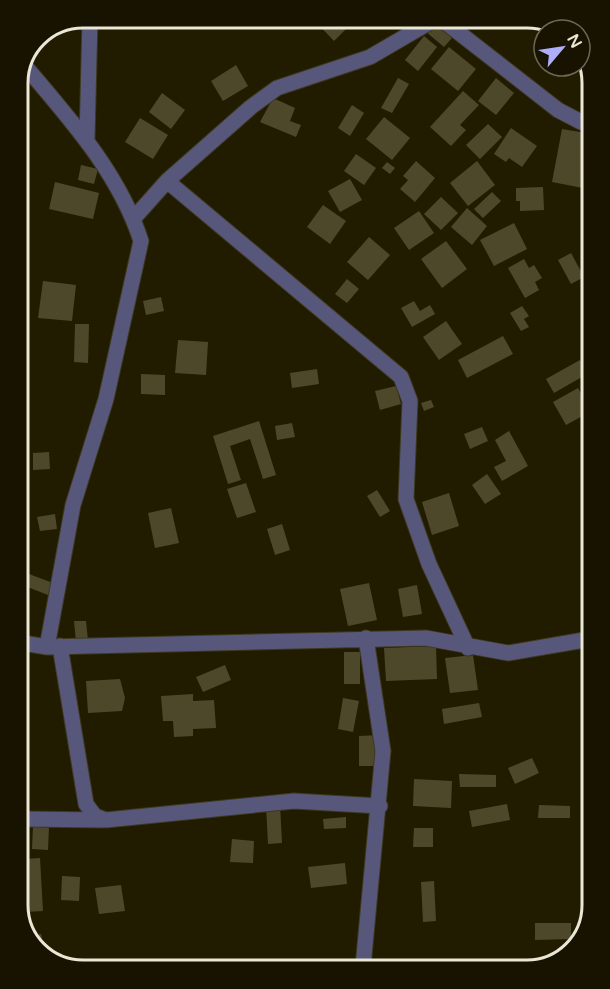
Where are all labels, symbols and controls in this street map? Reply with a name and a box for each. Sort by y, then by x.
north arrow [532,18,592,78]
text: N [562,31,586,52]

